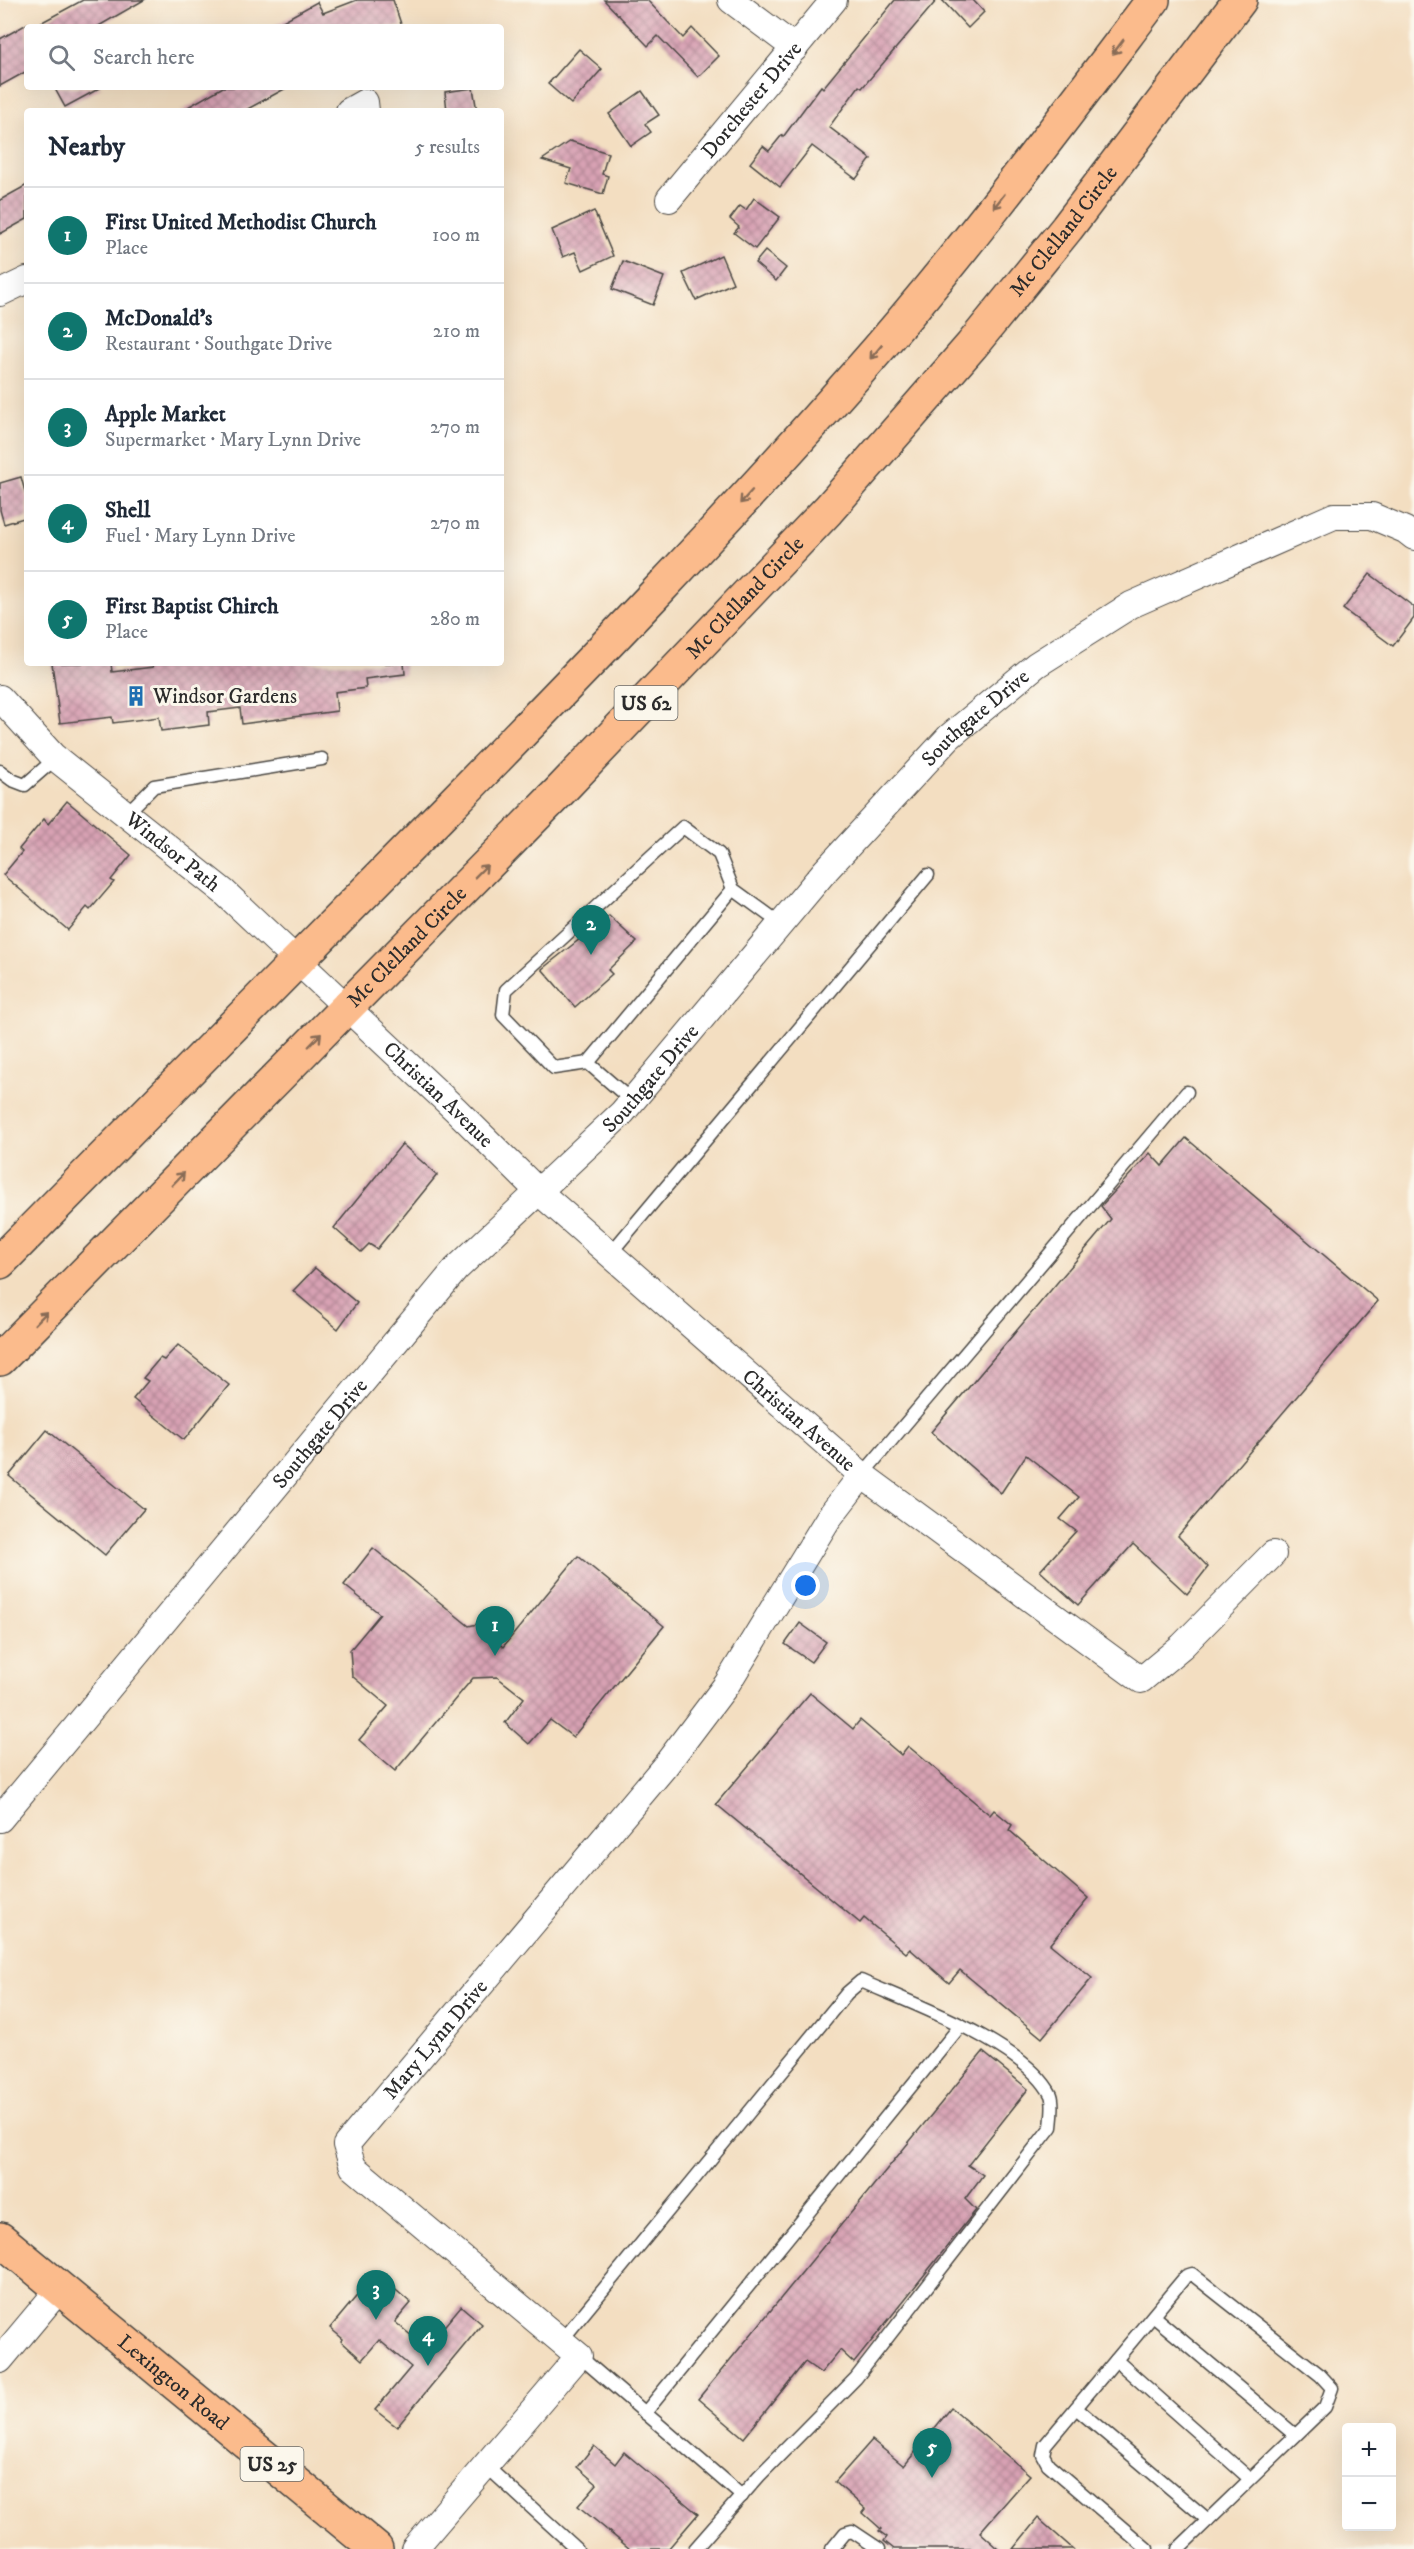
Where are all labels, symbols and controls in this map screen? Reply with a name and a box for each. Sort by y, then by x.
search box [24,24,504,90]
street label: Dorchester Drive [696,36,808,164]
one-way arrow [1112,38,1124,54]
icon: search [45,41,78,74]
text: Search here [93,44,195,71]
text: Nearby [48,131,125,164]
text: 5 results [415,135,480,160]
street label: Mc Clelland Circle [1004,161,1124,303]
one-way arrow [993,193,1006,209]
text: First United Methodist Church [105,209,377,236]
text: 1 [64,223,71,248]
text: 100 m [432,223,480,248]
text: Place [105,236,148,261]
text: McDonald's [105,305,212,332]
text: 2 [63,319,72,344]
text: 210 m [433,319,480,344]
text: Restaurant · Southgate Drive [105,332,332,357]
one-way arrow [869,344,882,360]
text: Apple Market [105,401,226,428]
text: 3 [64,415,71,440]
text: 270 m [430,415,480,440]
text: Supermarket · Mary Lynn Drive [105,428,361,453]
one-way arrow [739,490,753,505]
text: Shell [105,497,150,524]
text: 4 [62,511,73,536]
text: 270 m [430,511,480,536]
text: Fuel · Mary Lynn Drive [105,524,295,549]
street label: Mc Clelland Circle [681,531,810,665]
text: First Baptist Chirch [105,593,279,620]
text: 5 [63,607,72,632]
text: 280 m [430,607,480,632]
text: Place [105,620,148,645]
street label: Southgate Drive [916,664,1035,772]
building icon: Windsor Gardens [124,684,148,708]
place label: Windsor Gardens [152,684,297,710]
road number: US 62 [614,686,678,720]
street label: Windsor Path [119,806,225,898]
one-way arrow [474,863,488,878]
street label: Mc Clelland Circle [342,881,473,1013]
pin: 2 [572,906,610,955]
street label: Southgate Drive [597,1019,705,1139]
one-way arrow [308,1033,322,1048]
street label: Christian Avenue [377,1036,499,1154]
one-way arrow [171,1172,186,1186]
one-way arrow [34,1310,49,1325]
street label: Christian Avenue [736,1364,861,1478]
street label: Southgate Drive [267,1373,374,1494]
your location [791,1571,820,1600]
pin: 1 [476,1606,514,1656]
street label: Mary Lynn Drive [378,1974,494,2105]
pin: 3 [356,2270,395,2320]
pin: 4 [408,2316,448,2366]
street label: Lexington Road [112,2329,234,2437]
map controls [1342,2423,1396,2531]
button: + [1342,2423,1396,2477]
pin: 5 [912,2428,952,2478]
road number: US 25 [240,2447,304,2481]
button: − [1342,2477,1396,2531]

